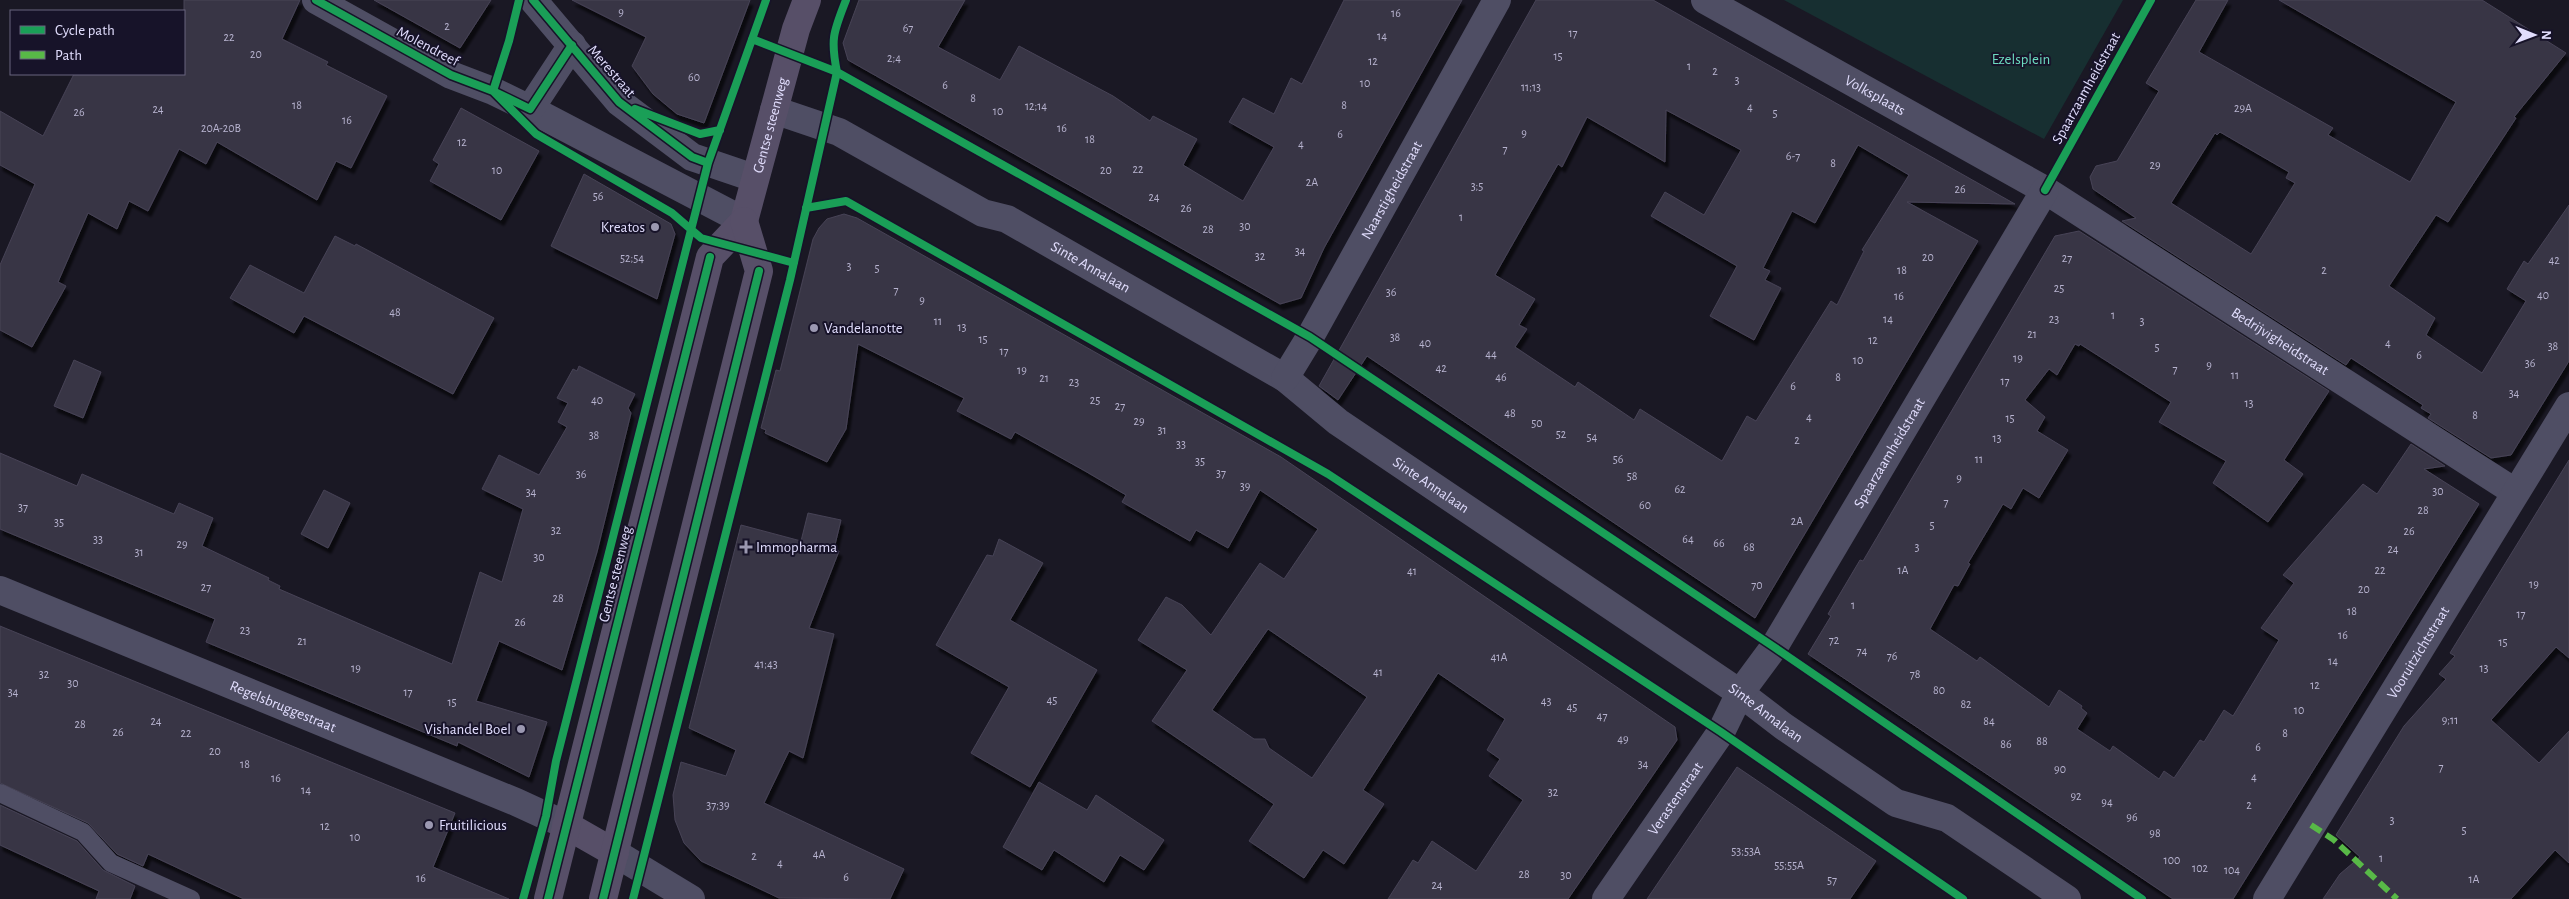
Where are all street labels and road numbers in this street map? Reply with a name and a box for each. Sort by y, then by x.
street label: Molendreef [394,24,463,70]
street label: Spaarzaamheidstraat [2050,30,2123,147]
street label: Merestraat [585,42,638,101]
street label: Volksplaats [1842,73,1908,118]
street label: Gentse steenweg [750,75,791,175]
street label: Naarstigheidstraat [1359,139,1425,242]
street label: Sinte Annalaan [1048,239,1133,296]
street label: Bedrijvigheidstraat [2229,305,2331,378]
street label: Spaarzaamheidstraat [1851,395,1928,511]
street label: Sinte Annalaan [1390,454,1472,516]
street label: Gentse steenweg [596,524,635,624]
street label: Vooruitzichtstraat [2384,604,2452,702]
street label: Regelsbruggestraat [228,678,338,735]
street label: Sinte Annalaan [1726,681,1806,745]
street label: Verastenstraat [1645,759,1706,838]

